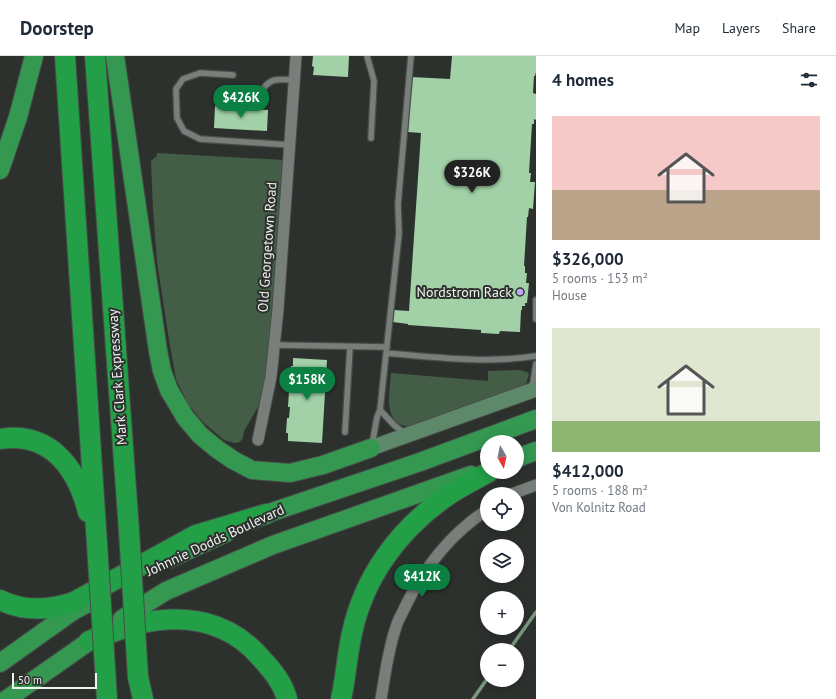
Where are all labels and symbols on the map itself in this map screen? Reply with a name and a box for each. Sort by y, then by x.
pin: $426K [213,85,269,119]
pin: $326K [444,160,500,194]
street label: Old Georgetown Road [253,181,281,313]
place label: Nordstrom Rack [417,283,512,301]
marker: Nordstrom Rack [515,287,525,297]
street label: Mark Clark Expressway [103,308,131,446]
pin: $158K [279,367,335,401]
north arrow [480,435,524,479]
street label: Johnnie Dodds Boulevard [142,500,287,580]
pin: $412K [394,564,450,598]
scale bar [12,671,97,690]

